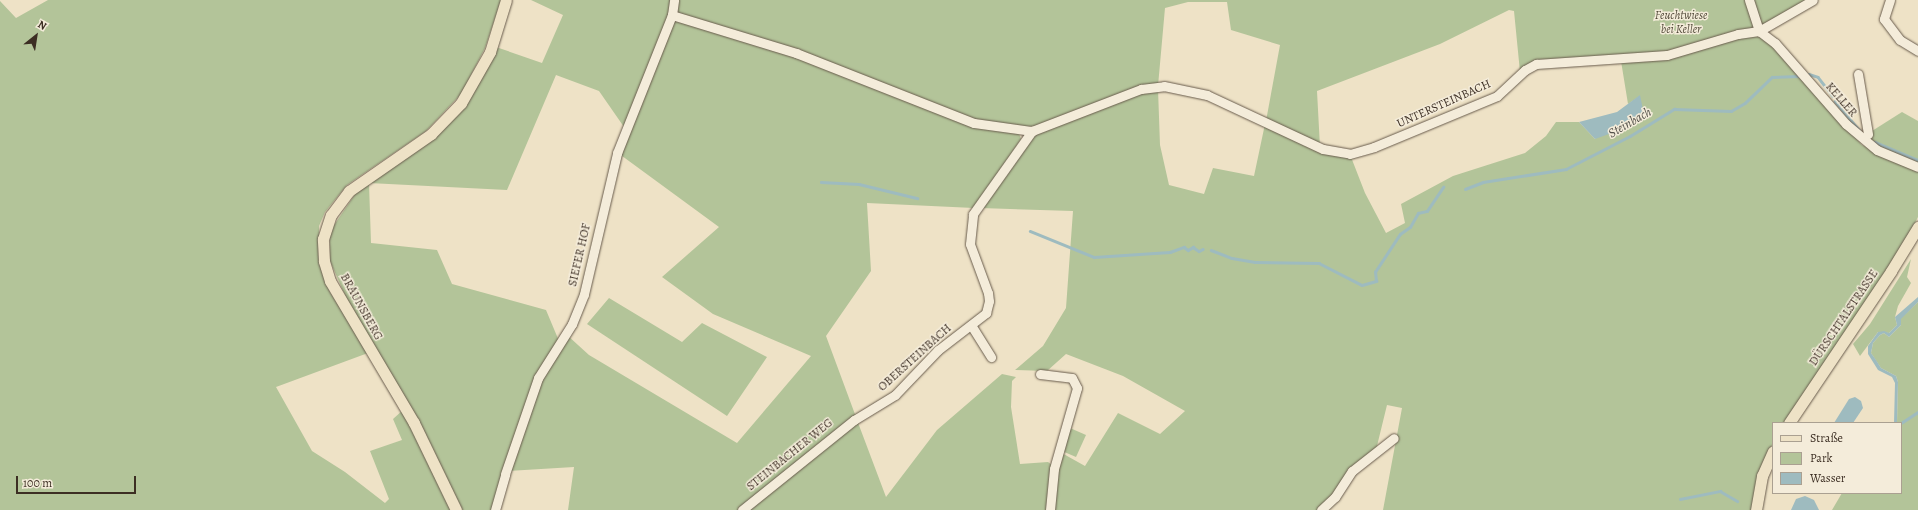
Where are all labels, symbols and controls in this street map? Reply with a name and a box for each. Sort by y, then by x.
park label: Feuchtwiese bei Keller [1655,9,1707,37]
north arrow [16,16,56,56]
text: N [35,17,49,34]
street label: UNTERSTEINBACH [1395,77,1493,131]
street label: KELLER [1822,80,1860,120]
water label: Steinbach [1606,104,1654,142]
street label: SIEFER HOF [566,222,594,288]
street label: DÜRSCHTALSTRASSE [1806,267,1882,369]
street label: BRAUNSBERG [337,271,385,343]
street label: OBERSTEINBACH [875,321,955,395]
street label: STEINBACHER WEG [744,416,836,494]
legend [1772,422,1902,494]
text: Straße [1810,430,1843,446]
text: Park [1810,450,1833,466]
scale bar [18,468,138,494]
text: Wasser [1810,470,1845,486]
text: 100 m [23,475,52,491]

